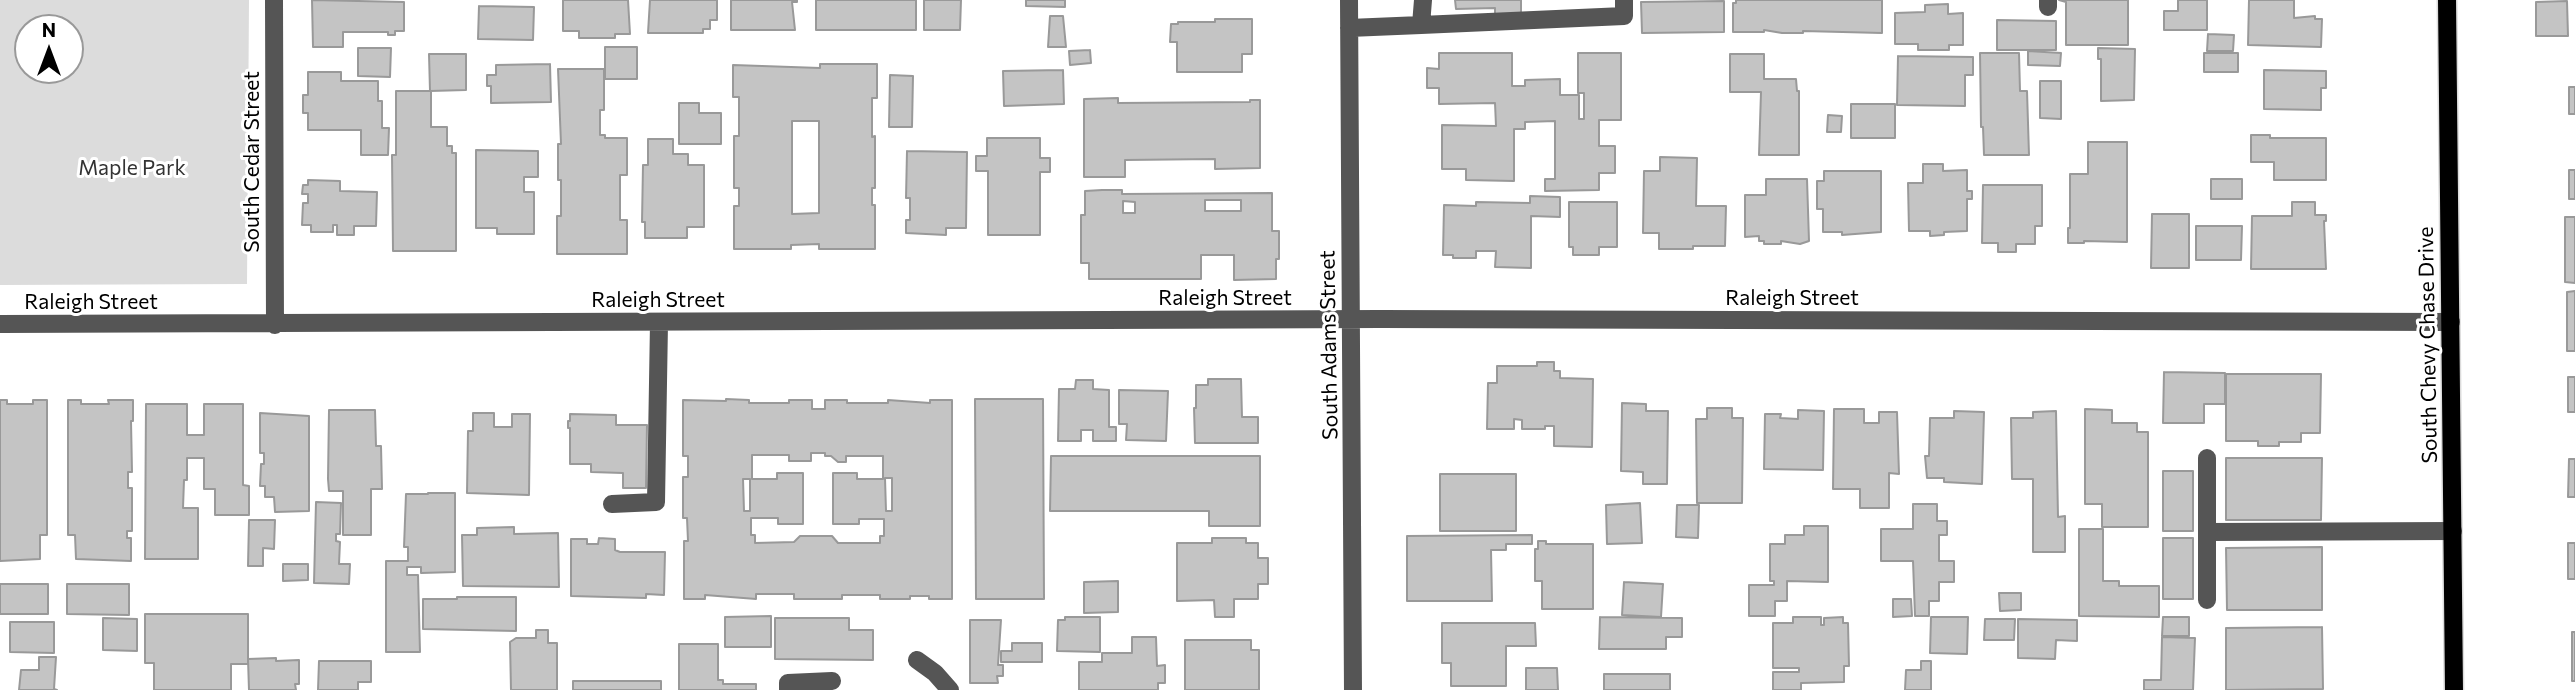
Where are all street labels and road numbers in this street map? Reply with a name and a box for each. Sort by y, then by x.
street label: South Cedar Street [239,71,265,253]
street label: South Chevy Chase Drive [2413,226,2443,464]
street label: South Adams Street [1315,250,1343,440]
street label: Raleigh Street [1158,285,1292,311]
street label: Raleigh Street [1725,285,1859,311]
street label: Raleigh Street [591,287,725,313]
street label: Raleigh Street [24,289,158,315]

